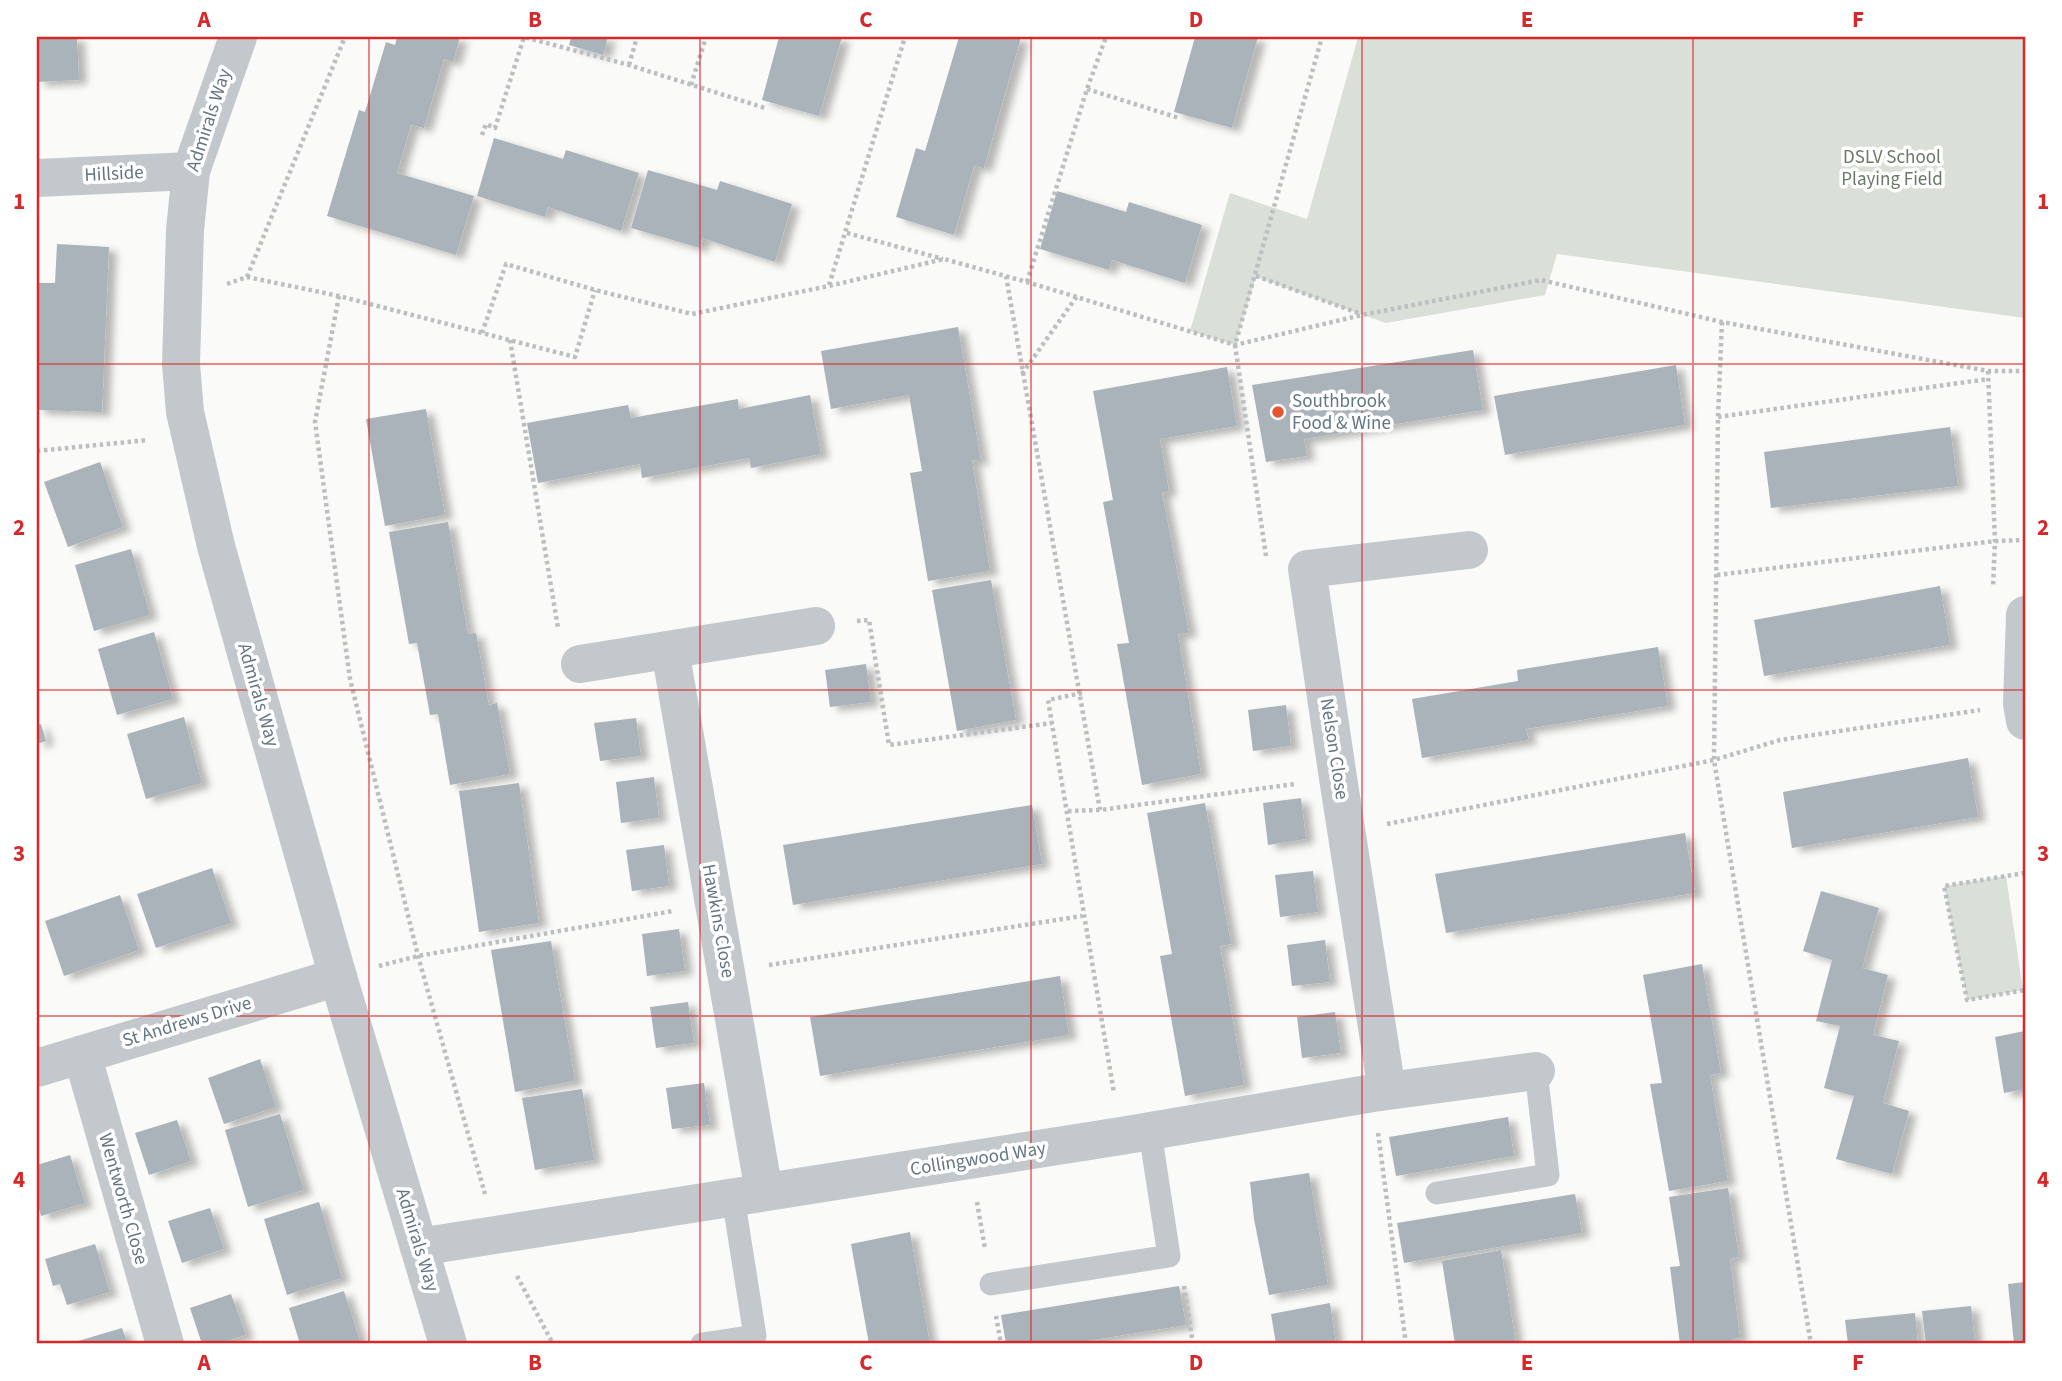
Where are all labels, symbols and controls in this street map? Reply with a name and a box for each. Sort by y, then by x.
text: A [196,3,211,36]
text: B [528,3,542,36]
text: C [859,3,873,36]
text: D [1189,3,1203,36]
text: E [1521,3,1533,36]
text: F [1852,3,1864,36]
street label: Admirals Way [180,65,238,175]
park label: DSLV School Playing Field [1841,144,1943,193]
street label: Hillside [84,159,144,189]
text: 1 [13,185,25,218]
text: 1 [2037,185,2049,218]
place label: Southbrook Food & Wine [1292,388,1391,437]
marker: Southbrook Food & Wine [1270,404,1286,420]
text: 2 [13,511,25,544]
text: 2 [2037,511,2049,544]
street label: Admirals Way [230,640,286,750]
street label: Nelson Close [1313,696,1355,802]
text: 3 [13,837,25,870]
text: 3 [2037,837,2049,870]
street label: Hawkins Close [695,862,741,980]
street label: St Andrews Drive [119,990,255,1054]
street label: Wentworth Close [91,1130,155,1268]
street label: Collingwood Way [908,1135,1048,1183]
text: 4 [13,1163,25,1196]
text: 4 [2037,1163,2049,1196]
street label: Admirals Way [388,1185,446,1295]
text: A [196,1346,211,1379]
text: B [528,1346,542,1379]
text: C [859,1346,873,1379]
text: D [1189,1346,1203,1379]
text: E [1521,1346,1533,1379]
text: F [1852,1346,1864,1379]

